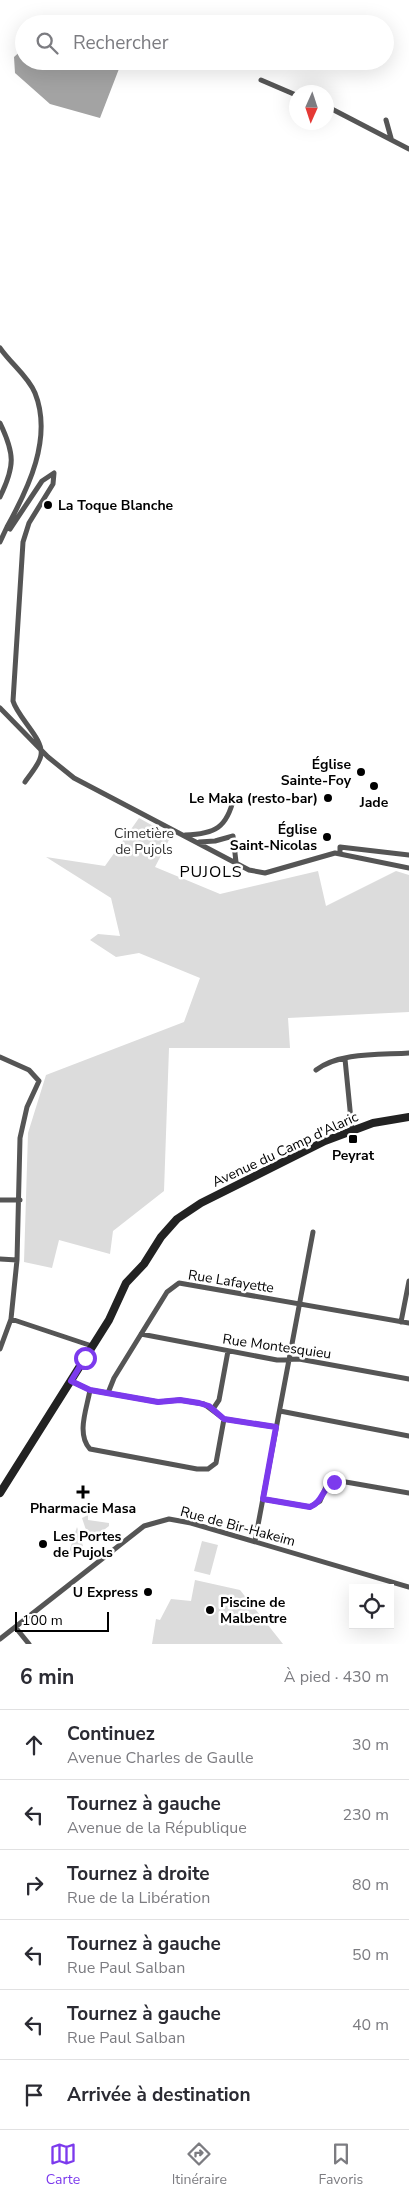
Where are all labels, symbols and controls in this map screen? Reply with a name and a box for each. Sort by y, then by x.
search box [15,15,394,70]
icon: search [33,29,61,57]
text: Rechercher [73,30,168,56]
north arrow [289,85,334,130]
place label: La Toque Blanche [58,496,174,515]
marker: La Toque Blanche [42,499,54,511]
place label: Église Sainte-Foy [281,755,352,790]
marker: Église Sainte-Foy [355,766,367,778]
marker: Jade [368,780,380,792]
place label: Le Maka (resto-bar) [189,789,318,808]
marker: Le Maka (resto-bar) [322,792,334,804]
place label: Jade [359,793,389,812]
place label: Église Saint-Nicolas [230,820,317,855]
park label: Cimetière de Pujols [114,824,174,859]
marker: Église Saint-Nicolas [321,831,333,843]
district label: PUJOLS [179,861,243,883]
street label: Avenue du Camp d'Alaric [209,1107,362,1192]
marker: Peyrat [347,1133,359,1145]
place label: Peyrat [332,1146,375,1165]
street label: Rue Lafayette [187,1265,275,1298]
street label: Rue Montesquieu [221,1329,333,1364]
route start [74,1347,97,1370]
route end [323,1471,346,1494]
marker: Pharmacie Masa [77,1486,89,1498]
place label: Pharmacie Masa [30,1499,136,1518]
street label: Rue de Bir-Hakeim [178,1502,298,1551]
place label: Les Portes de Pujols [53,1527,122,1562]
marker: Les Portes de Pujols [37,1538,49,1550]
place label: U Express [73,1583,138,1602]
map controls [349,1584,394,1629]
button: locate [349,1584,394,1629]
marker: U Express [142,1586,154,1598]
place label: Piscine de Malbentre [220,1593,287,1628]
marker: Piscine de Malbentre [204,1604,216,1616]
scale bar [15,1609,109,1632]
text: 100 m [22,1611,63,1630]
text: 6 min [20,1663,74,1691]
text: À pied · 430 m [284,1666,389,1688]
text: Continuez [67,1721,155,1747]
icon: ahead [20,1731,48,1759]
text: 30 m [352,1734,389,1756]
text: Avenue Charles de Gaulle [67,1747,254,1769]
text: Tournez à gauche [67,1791,221,1817]
icon: left [20,1801,48,1829]
text: 230 m [342,1804,389,1826]
text: Avenue de la République [67,1817,247,1839]
text: Tournez à droite [67,1861,210,1887]
icon: right [20,1871,48,1899]
text: 80 m [352,1874,389,1896]
text: Rue de la Libération [67,1887,210,1909]
text: Tournez à gauche [67,1931,221,1957]
icon: left [20,1941,48,1969]
text: 50 m [352,1944,389,1966]
text: Rue Paul Salban [67,1957,185,1979]
text: Tournez à gauche [67,2001,221,2027]
icon: left [20,2011,48,2039]
text: 40 m [352,2014,389,2036]
text: Rue Paul Salban [67,2027,185,2049]
icon: arrive [20,2081,48,2109]
text: Arrivée à destination [67,2082,251,2108]
tab: Carte [46,2140,80,2189]
tab: Itinéraire [172,2140,227,2189]
tab: Favoris [319,2140,363,2189]

